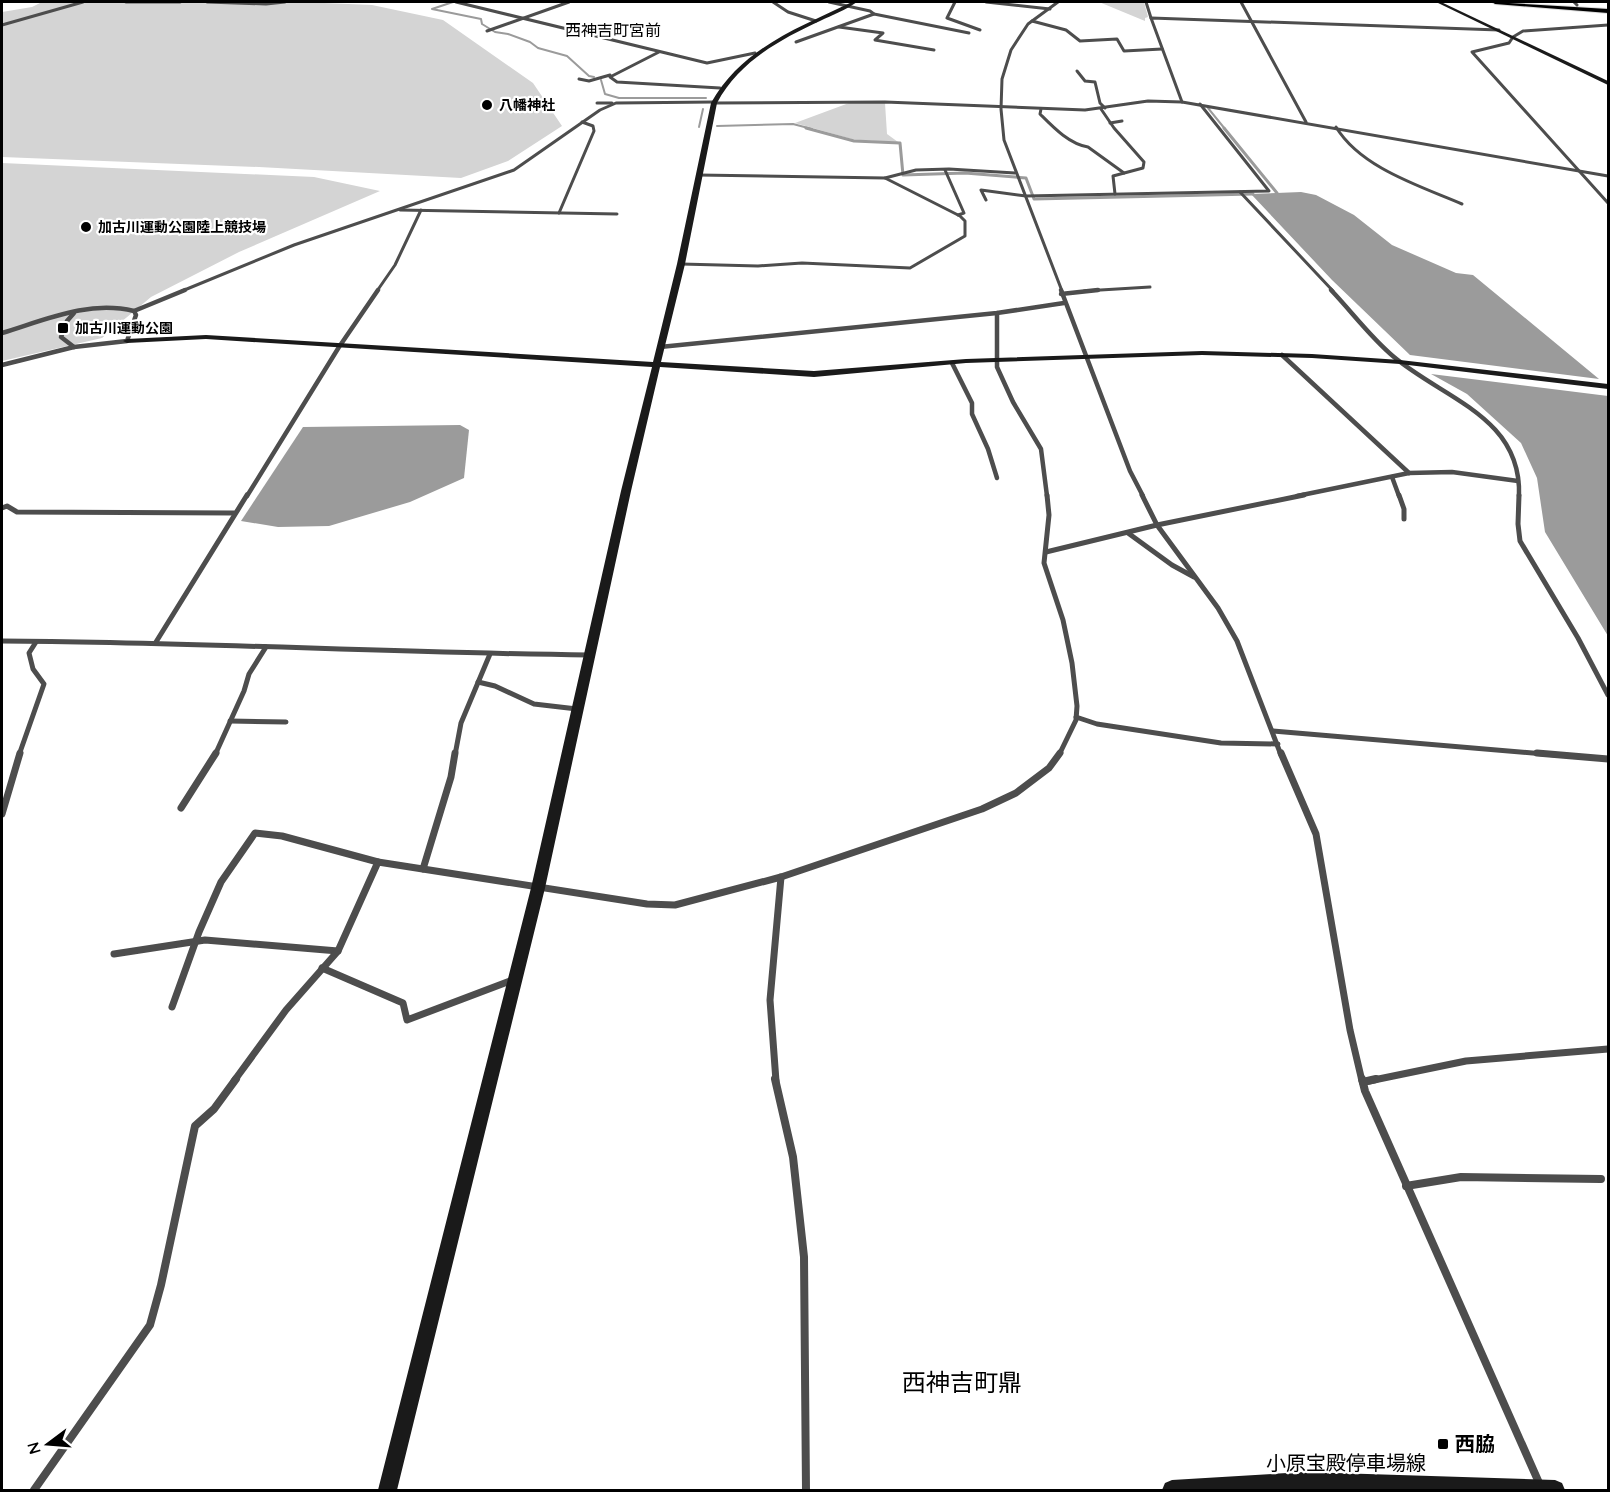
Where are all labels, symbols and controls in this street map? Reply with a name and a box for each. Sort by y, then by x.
district label: 西神吉町宮前 [565,20,661,40]
place label: 八幡神社 [499,96,555,114]
marker: 八幡神社 [480,98,494,112]
place label: 加古川運動公園陸上競技場 [98,218,266,236]
marker: 加古川運動公園陸上競技場 [79,220,93,234]
place label: 加古川運動公園 [75,319,173,337]
marker: 加古川運動公園 [56,321,70,335]
district label: 西神吉町鼎 [902,1367,1022,1397]
north arrow [18,1414,78,1474]
place label: 西脇 [1455,1431,1495,1456]
marker: 西脇 [1436,1437,1450,1451]
text: N [22,1440,45,1457]
street label: 小原宝殿停車場線 [1266,1450,1426,1475]

